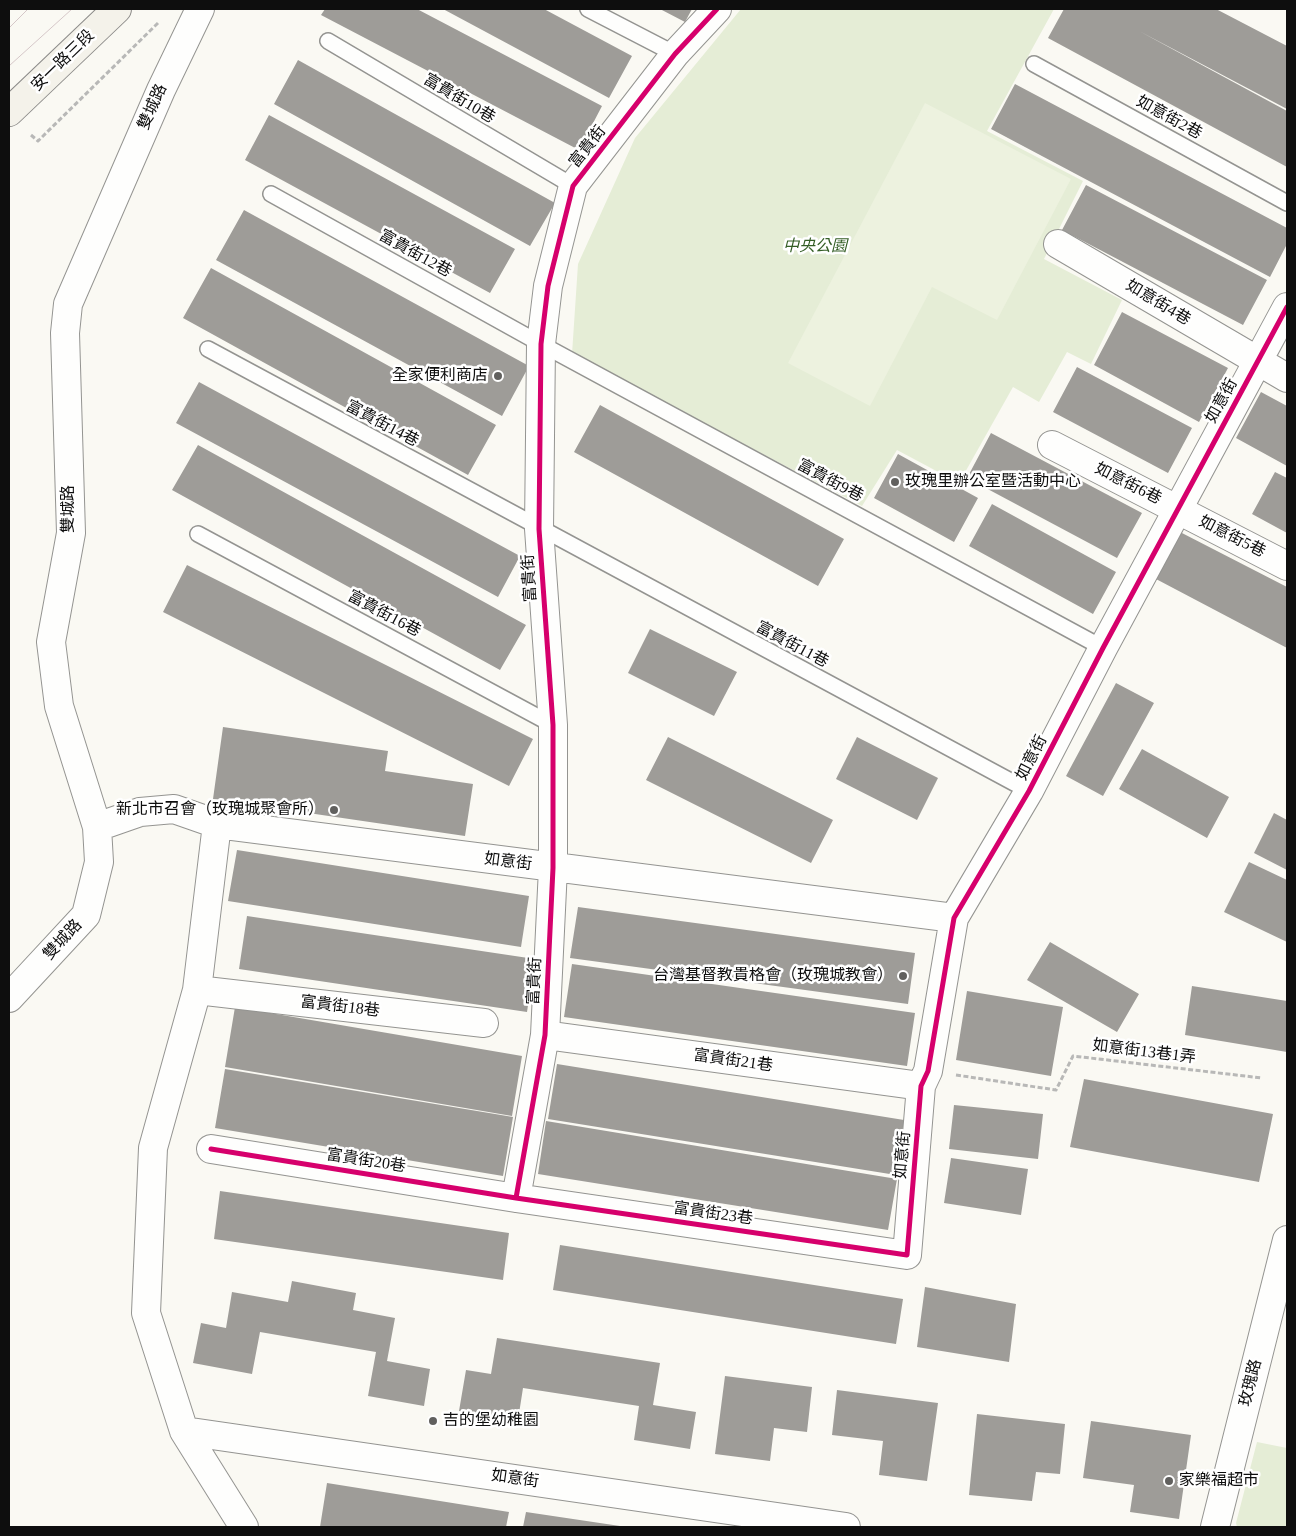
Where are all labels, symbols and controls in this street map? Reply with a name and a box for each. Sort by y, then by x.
street label: 安一路三段 [28,26,98,96]
street label: 富貴街10巷 [420,70,498,128]
street label: 雙城路 [134,81,172,133]
street label: 如意街2巷 [1133,92,1205,144]
street label: 富貴街 [566,122,610,172]
street label: 富貴街12巷 [375,226,455,282]
park label: 中央公園 [783,237,847,257]
street label: 如意街4巷 [1122,276,1194,330]
place label: 全家便利商店 [392,366,488,386]
marker: 全家便利商店 [492,370,504,382]
street label: 如意街 [1202,375,1242,427]
street label: 富貴街14巷 [342,397,422,451]
street label: 富貴街9巷 [794,456,866,506]
street label: 如意街6巷 [1092,459,1164,509]
place label: 玫瑰里辦公室暨活動中心 [905,472,1081,492]
marker: 玫瑰里辦公室暨活動中心 [889,476,901,488]
street label: 雙城路 [59,485,79,533]
street label: 如意街5巷 [1196,512,1268,562]
street label: 富貴街 [519,553,541,603]
street label: 富貴街16巷 [344,587,424,641]
street label: 富貴街11巷 [752,618,832,672]
street label: 如意街 [1013,732,1051,784]
place label: 新北市召會（玫瑰城聚會所） [116,800,324,820]
marker: 新北市召會（玫瑰城聚會所） [328,804,340,816]
street label: 如意街 [483,850,533,874]
street label: 雙城路 [40,916,86,964]
street label: 富貴街 [524,957,546,1005]
place label: 台灣基督教貴格會（玫瑰城教會） [653,966,893,986]
marker: 台灣基督教貴格會（玫瑰城教會） [897,970,909,982]
street label: 富貴街18巷 [299,993,381,1021]
street label: 如意街13巷1弄 [1091,1036,1197,1068]
street label: 富貴街21巷 [692,1046,774,1076]
street label: 如意街 [891,1130,915,1180]
street label: 富貴街20巷 [325,1145,407,1177]
street label: 富貴街23巷 [672,1199,754,1229]
street label: 玫瑰路 [1236,1357,1266,1409]
place label: 吉的堡幼稚園 [443,1411,539,1431]
marker: 吉的堡幼稚園 [427,1415,439,1427]
street label: 如意街 [490,1466,540,1492]
place label: 家樂福超市 [1179,1471,1259,1491]
marker: 家樂福超市 [1163,1475,1175,1487]

